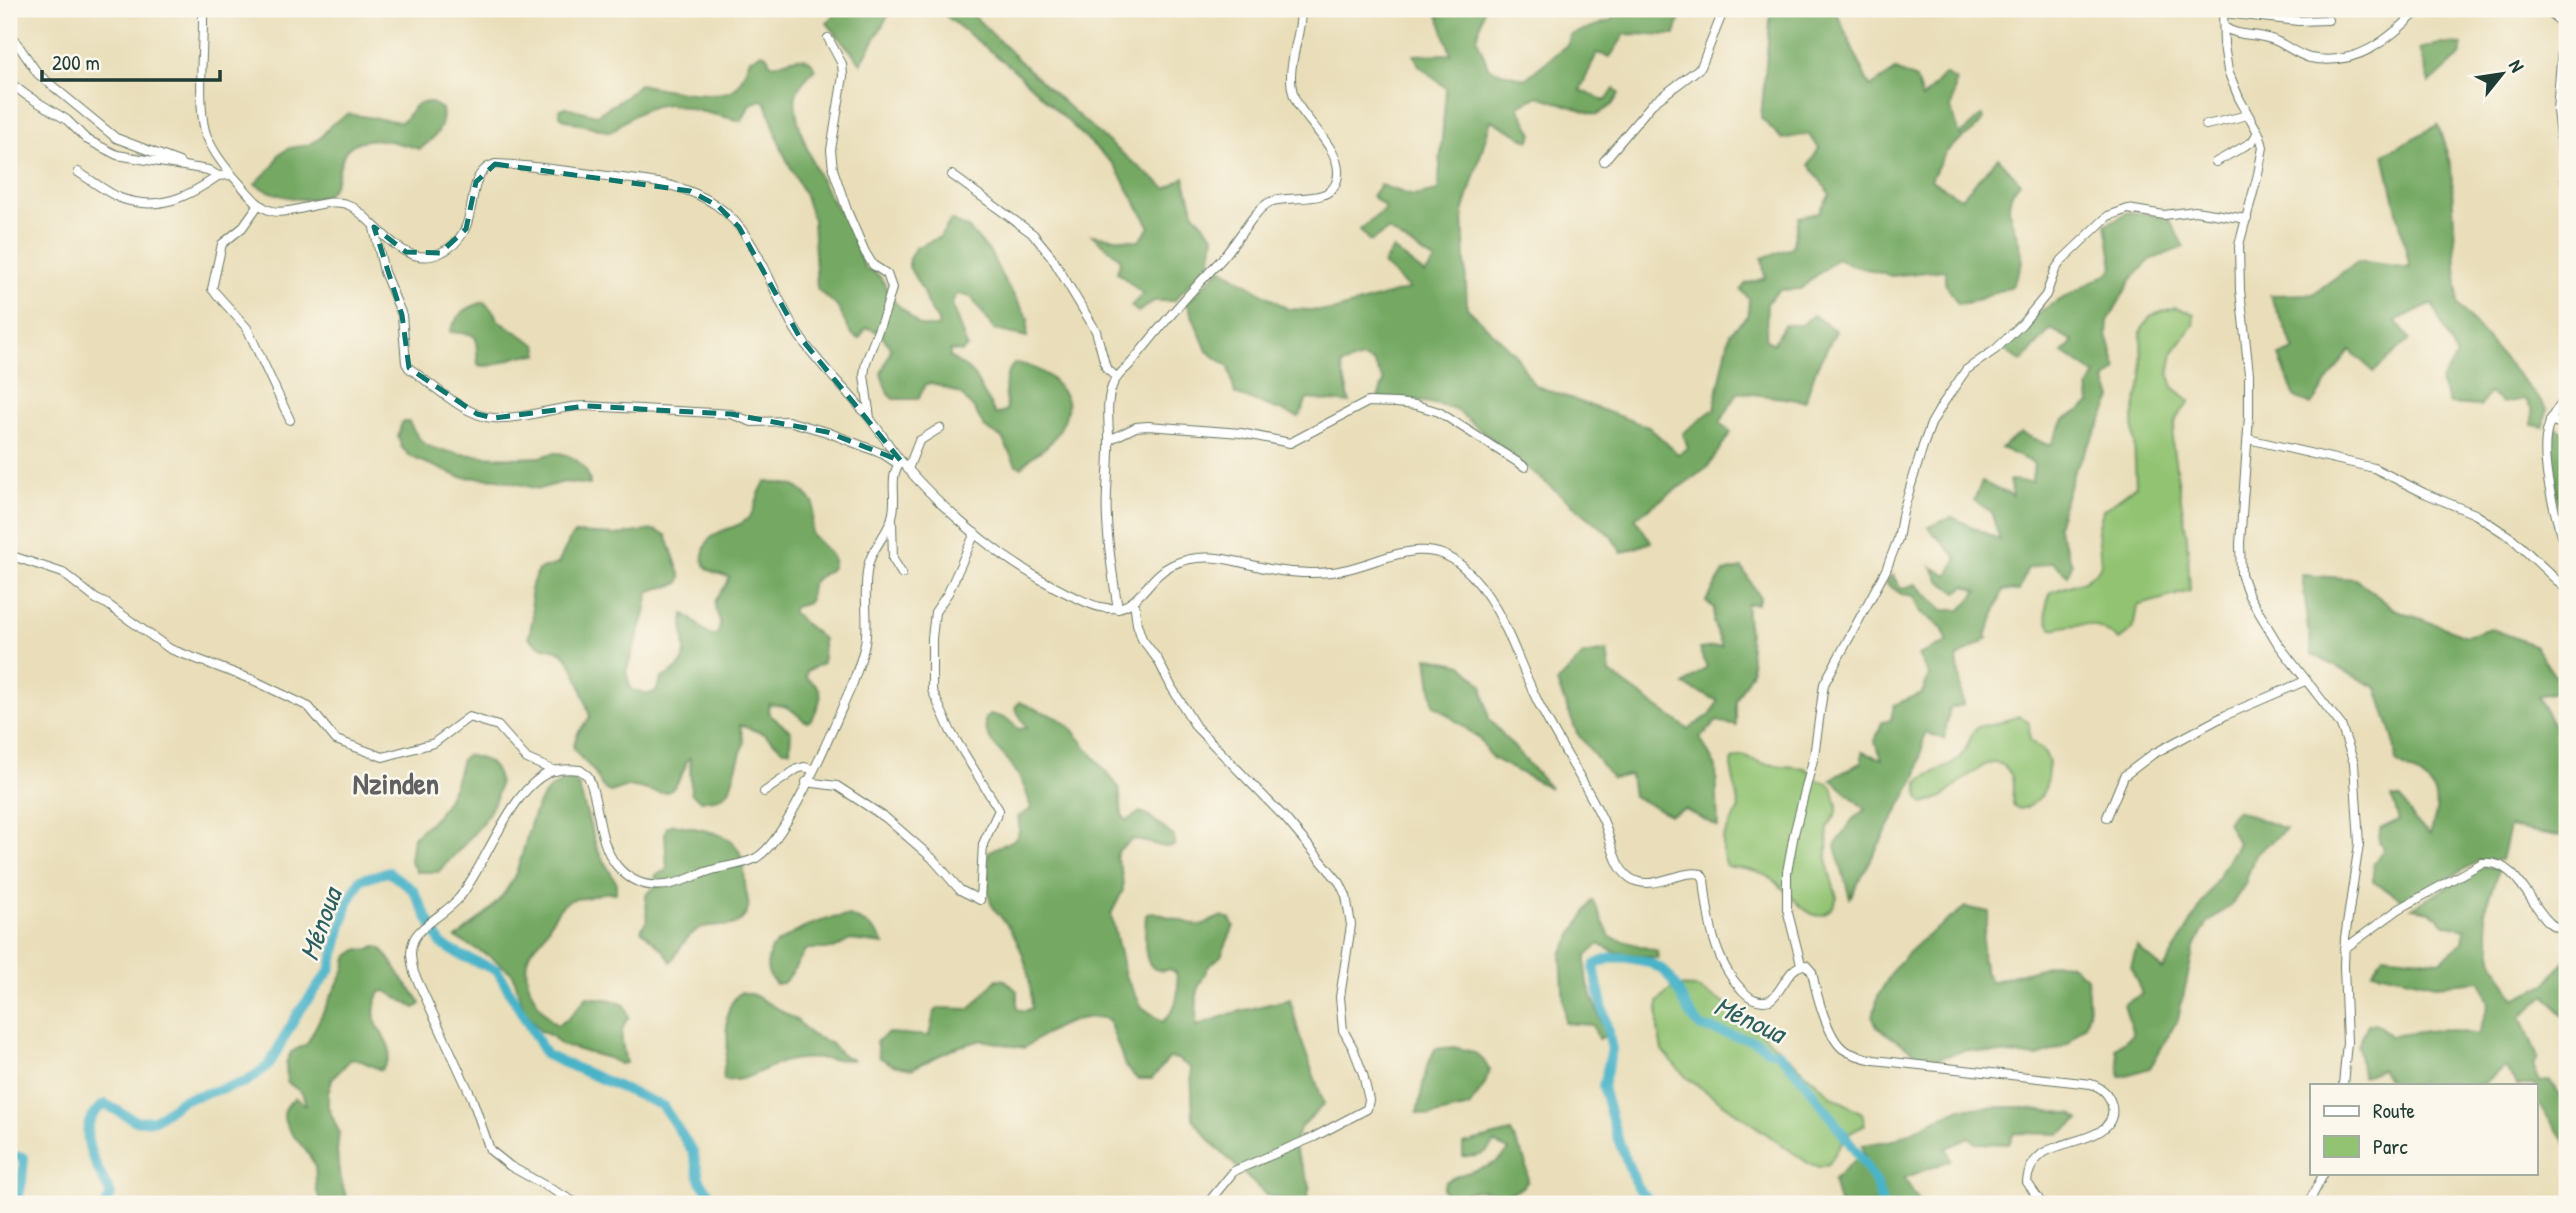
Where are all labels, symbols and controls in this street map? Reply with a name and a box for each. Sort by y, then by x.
scale bar [42,38,220,82]
north arrow [2468,38,2538,108]
text: 200 m [52,48,100,77]
text: N [2503,55,2531,76]
district label: Nzinden [353,763,439,803]
water label: Ménoua [290,880,352,965]
water label: Ménoua [1708,986,1794,1053]
legend [2310,1084,2538,1174]
text: Route [2373,1096,2415,1125]
text: Parc [2373,1132,2408,1161]

